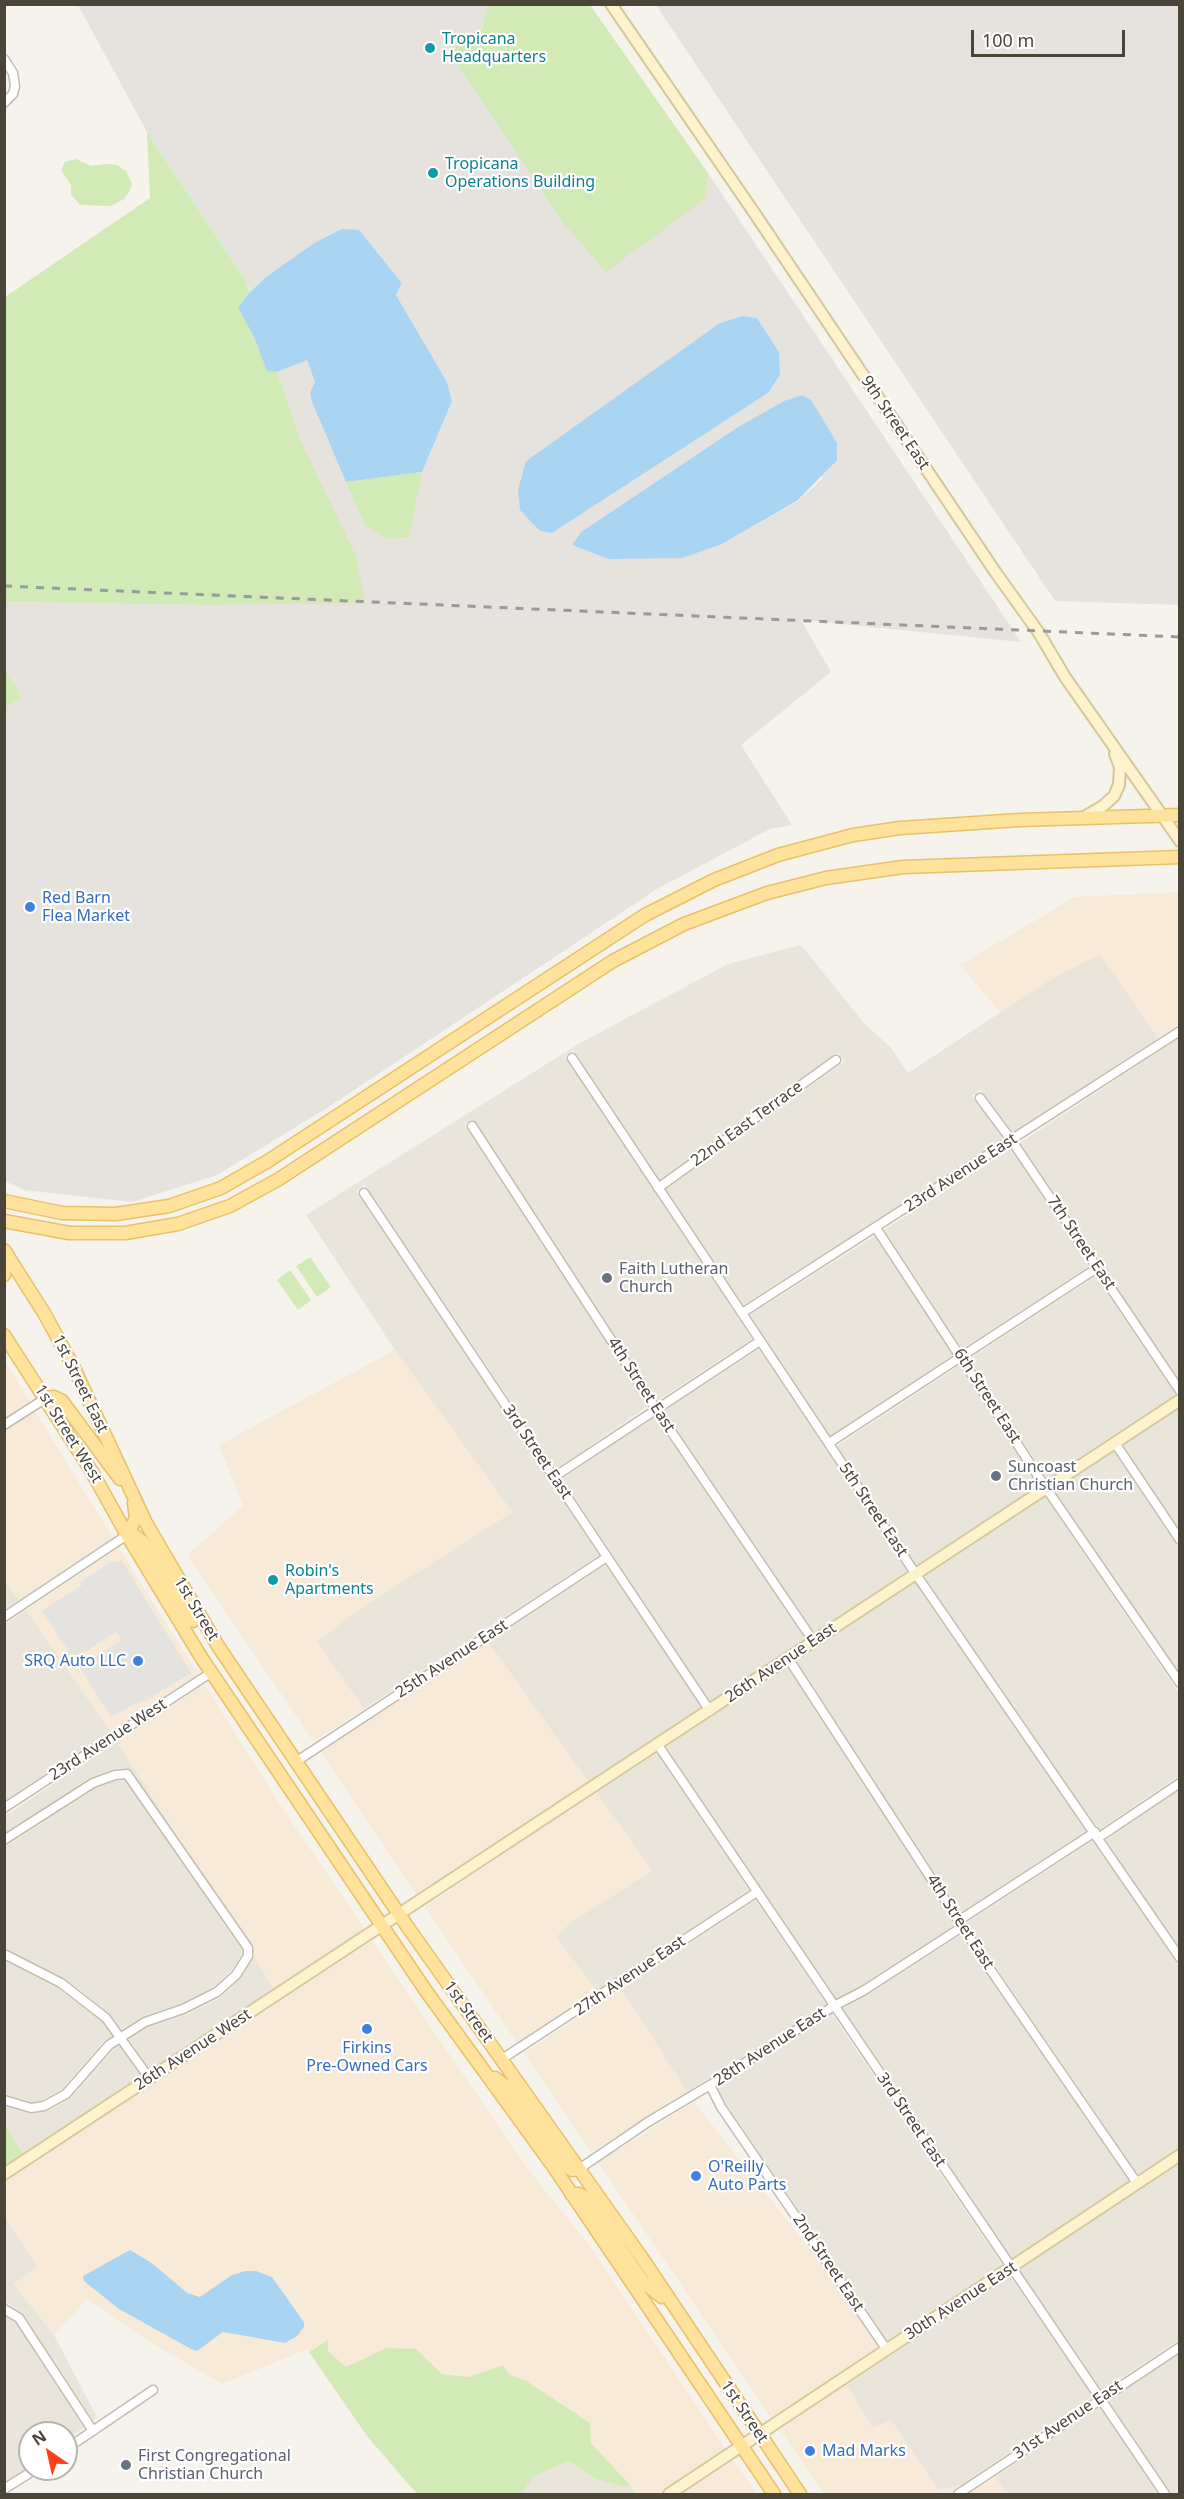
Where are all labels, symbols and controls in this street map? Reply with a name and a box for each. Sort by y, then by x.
scale bar [974,18,1128,56]
text: 100 m [982,28,1034,52]
place label: Tropicana Headquarters [442,29,546,67]
marker: Tropicana Headquarters [423,41,437,55]
place label: Tropicana Operations Building [445,154,595,192]
marker: Tropicana Operations Building [426,166,440,180]
street label: 9th Street East [857,372,933,474]
place label: Red Barn Flea Market [42,888,130,926]
marker: Red Barn Flea Market [23,900,37,914]
street label: 22nd East Terrace [688,1077,806,1171]
street label: 23rd Avenue East [901,1129,1021,1217]
street label: 7th Street East [1043,1192,1119,1294]
place label: Faith Lutheran Church [619,1259,728,1297]
marker: Faith Lutheran Church [600,1271,614,1285]
street label: 1st Street East [48,1332,112,1436]
street label: 4th Street East [603,1334,679,1436]
street label: 6th Street East [949,1345,1025,1447]
street label: 1st Street West [30,1381,106,1487]
street label: 3rd Street East [498,1401,576,1503]
place label: Suncoast Christian Church [1008,1457,1133,1495]
street label: 5th Street East [835,1459,911,1561]
marker: Suncoast Christian Church [989,1469,1003,1483]
place label: Robin's Apartments [285,1561,374,1599]
street label: 1st Street [169,1573,223,1645]
marker: Robin's Apartments [266,1573,280,1587]
street label: 25th Avenue East [392,1616,512,1702]
street label: 26th Avenue East [722,1619,840,1707]
place label: SRQ Auto LLC [24,1651,126,1671]
marker: SRQ Auto LLC [131,1654,145,1668]
street label: 23rd Avenue West [46,1695,170,1785]
street label: 4th Street East [922,1871,998,1973]
street label: 27th Avenue East [571,1932,689,2020]
street label: 1st Street [439,1977,497,2047]
street label: 28th Avenue East [710,2004,830,2090]
street label: 26th Avenue West [131,2005,255,2095]
marker: Firkins Pre-Owned Cars [360,2022,374,2036]
place label: Firkins Pre-Owned Cars [306,2038,428,2076]
street label: 3rd Street East [872,2069,950,2171]
place label: O'Reilly Auto Parts [708,2157,786,2195]
marker: O'Reilly Auto Parts [689,2169,703,2183]
street label: 2nd Street East [788,2211,868,2315]
street label: 30th Avenue East [901,2258,1021,2344]
street label: 31st Avenue East [1010,2376,1126,2464]
street label: 1st Street [716,2377,772,2447]
north arrow [18,2421,78,2481]
text: N [28,2425,51,2450]
place label: Mad Marks [822,2441,906,2461]
marker: Mad Marks [803,2444,817,2458]
place label: First Congregational Christian Church [138,2446,291,2484]
marker: First Congregational Christian Church [119,2458,133,2472]

